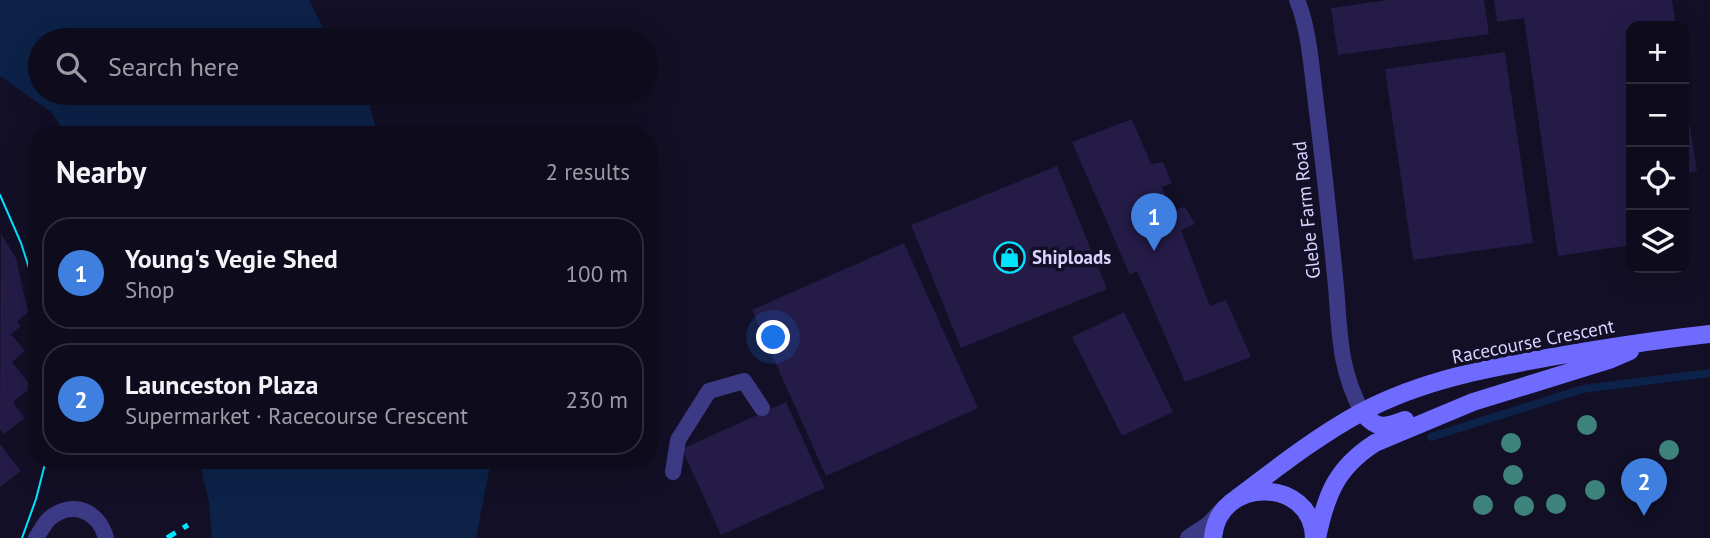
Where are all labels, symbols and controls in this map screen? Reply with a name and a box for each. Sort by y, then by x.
map controls [1626,21,1689,273]
button: + [1626,21,1689,84]
search box [28,28,658,105]
icon: search [52,48,90,86]
text: Search here [108,50,239,83]
button: − [1626,84,1689,147]
street label: Glebe Farm Road [1287,140,1325,280]
button: locate [1626,147,1689,210]
text: Nearby [56,152,146,191]
text: 2 results [546,157,630,186]
pin: 1 [1131,193,1177,251]
button: layers [1626,210,1689,273]
shop icon: Shiploads [992,240,1026,274]
text: Young's Vegie Shed [125,242,338,275]
place label: Shiploads [1032,245,1111,269]
text: 1 [74,259,88,288]
text: 100 m [566,259,628,288]
text: Shop [125,275,175,304]
street label: Racecourse Crescent [1450,313,1617,369]
your location [756,320,790,354]
text: Launceston Plaza [125,368,318,401]
text: 2 [74,385,88,414]
text: 230 m [566,385,628,414]
text: Supermarket · Racecourse Crescent [125,401,468,430]
pin: 2 [1621,458,1667,516]

